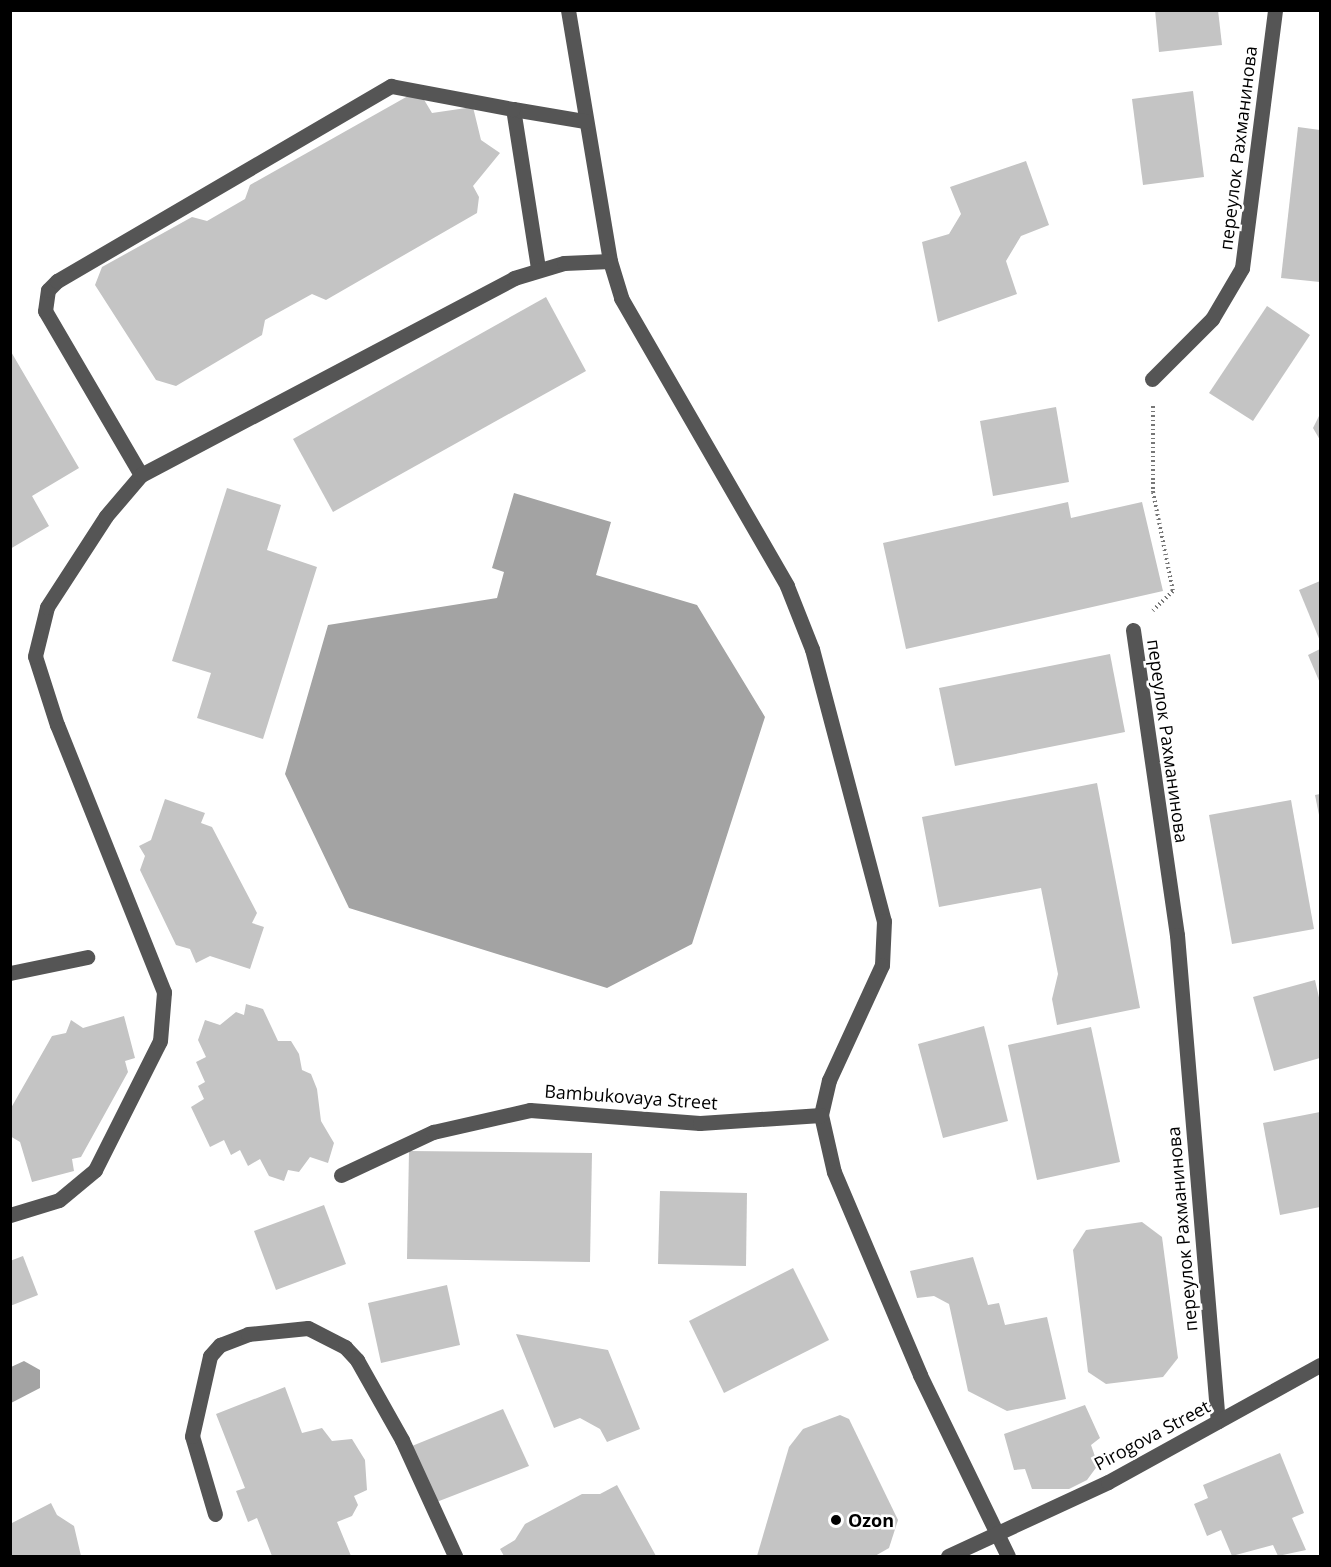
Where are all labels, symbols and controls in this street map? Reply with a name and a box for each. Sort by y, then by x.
street label: переулок Рахманинова [1215,45,1261,251]
street label: переулок Рахманинова [1143,638,1193,844]
street label: Bambukovaya Street [544,1080,718,1114]
street label: переулок Рахманинова [1162,1126,1202,1332]
street label: Pirogova Street [1090,1395,1214,1475]
place label: Ozon [848,1509,894,1531]
marker: Ozon [829,1513,843,1527]

